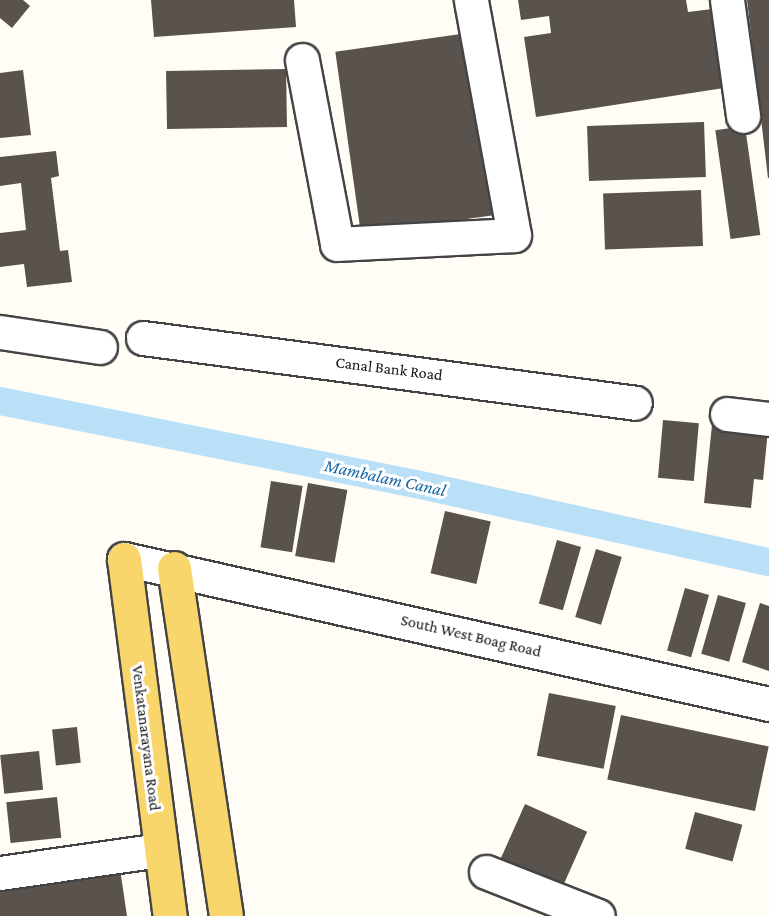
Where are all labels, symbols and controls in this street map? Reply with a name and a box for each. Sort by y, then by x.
street label: Canal Bank Road [334,353,444,385]
water label: Mambalam Canal [322,455,448,501]
street label: South West Boag Road [399,610,543,662]
street label: Venkatanarayana Road [128,664,164,812]

